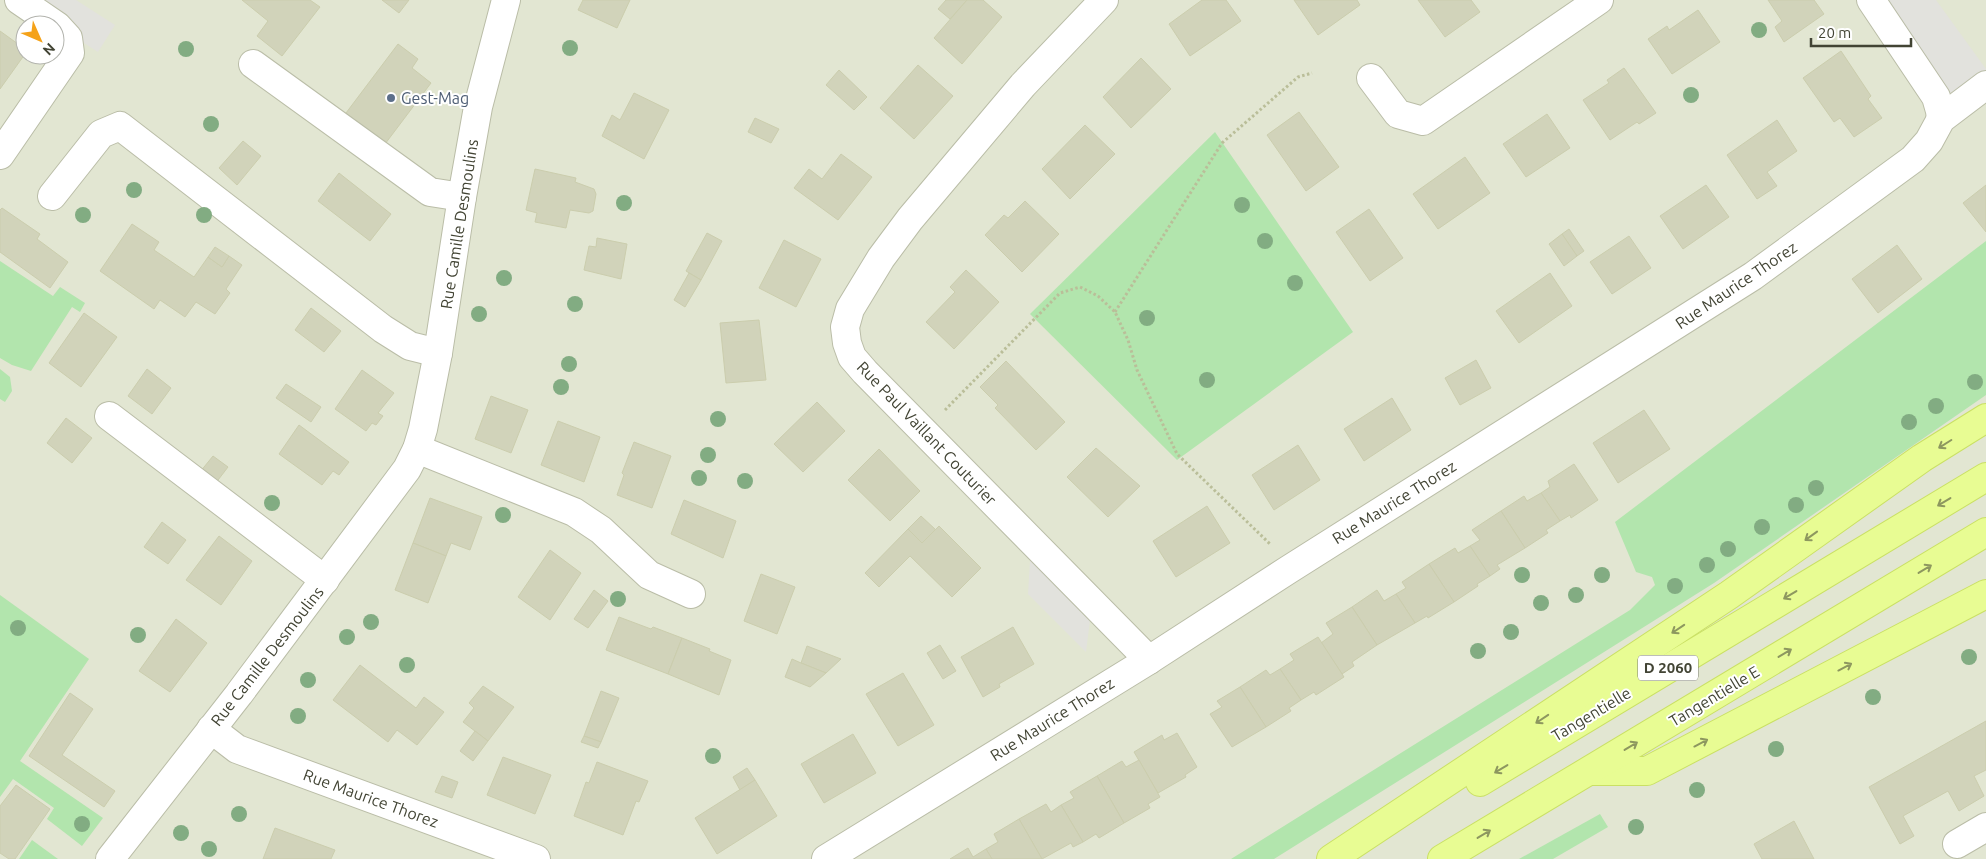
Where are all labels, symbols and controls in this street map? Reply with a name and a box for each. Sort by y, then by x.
north arrow [15,15,65,65]
scale bar [1811,15,1911,47]
text: 20 m [1818,24,1851,41]
text: N [40,40,59,59]
place label: Gest-Mag [401,89,469,107]
marker: Gest-Mag [385,92,397,104]
street label: Rue Camille Desmoulins [437,138,481,310]
street label: Rue Maurice Thorez [1672,238,1800,332]
street label: Rue Paul Vaillant Couturier [854,358,1000,508]
one-way arrow [1938,439,1952,449]
street label: Rue Maurice Thorez [1329,457,1459,547]
one-way arrow [1938,498,1952,508]
one-way arrow [1804,531,1818,541]
one-way arrow [1917,563,1931,573]
street label: Rue Camille Desmoulins [207,583,327,729]
one-way arrow [1783,590,1797,600]
one-way arrow [1671,624,1685,634]
one-way arrow [1778,647,1792,657]
road number: D 2060 [1638,656,1698,680]
street label: Tangentielle E [1666,662,1762,730]
one-way arrow [1838,662,1852,672]
street label: Rue Maurice Thorez [987,674,1117,764]
street label: Tangentielle [1548,683,1634,745]
one-way arrow [1536,714,1550,724]
one-way arrow [1694,738,1709,748]
one-way arrow [1624,740,1638,750]
one-way arrow [1494,764,1508,774]
street label: Rue Maurice Thorez [301,765,441,831]
one-way arrow [1476,829,1490,839]

